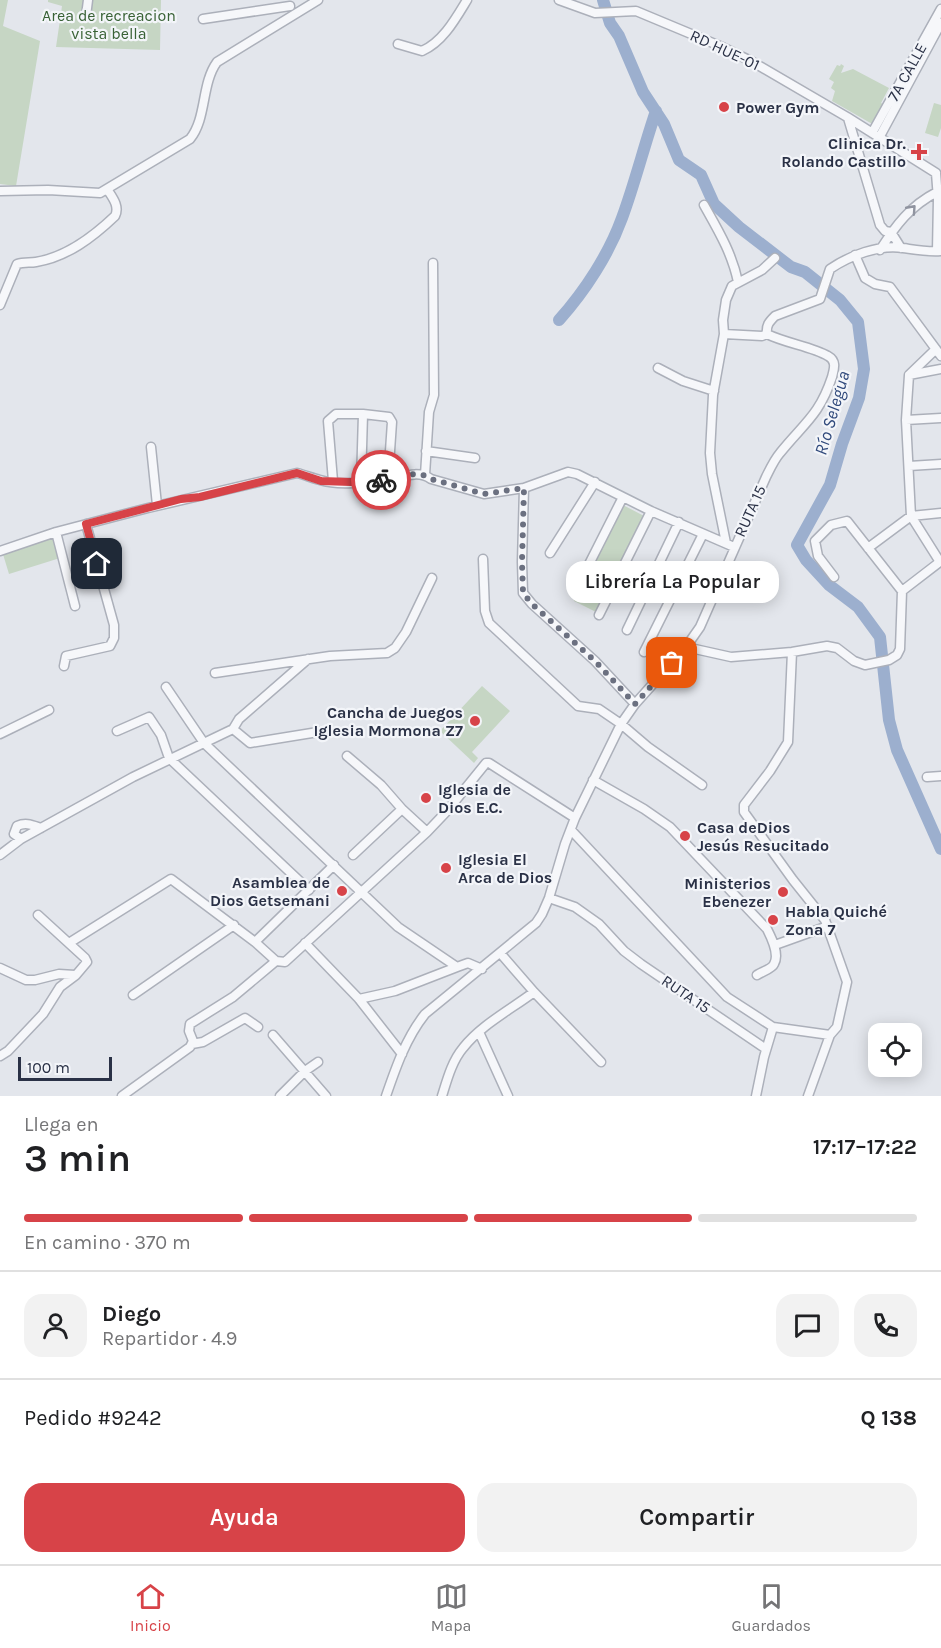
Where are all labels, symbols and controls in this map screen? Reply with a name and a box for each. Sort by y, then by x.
park label: Area de recreacion vista bella [42,6,176,43]
street label: RD HUE-01 [687,26,763,74]
street label: 7A CALLE [883,40,931,104]
place label: Power Gym [736,98,819,117]
marker: Power Gym [717,100,731,114]
place label: Clinica Dr. Rolando Castillo [781,134,907,171]
marker: Clinica Dr. Rolando Castillo [910,143,928,161]
one-way arrow [905,205,916,216]
water label: Río Selegua [810,368,854,458]
courier [351,450,411,510]
icon: bike [365,464,398,497]
street label: RUTA 15 [730,482,770,540]
pin [71,538,122,589]
icon: home [80,547,113,580]
callout: Librería La Popular [566,561,778,603]
text: Librería La Popular [585,570,760,593]
pin [646,637,697,688]
icon: bag [655,646,688,679]
place label: Cancha de Juegos Iglesia Mormona Z7 [313,703,463,740]
marker: Cancha de Juegos Iglesia Mormona Z7 [468,714,482,728]
place label: Iglesia de Dios E.C. [438,780,511,817]
marker: Iglesia de Dios E.C. [419,791,433,805]
place label: Casa deDios Jesús Resucitado [697,818,829,855]
marker: Casa deDios Jesús Resucitado [678,829,692,843]
place label: Iglesia El Arca de Dios [458,850,552,887]
marker: Iglesia El Arca de Dios [439,861,453,875]
place label: Asamblea de Dios Getsemani [210,873,330,910]
place label: Ministerios Ebenezer [684,874,772,911]
marker: Asamblea de Dios Getsemani [335,884,349,898]
marker: Ministerios Ebenezer [776,885,790,899]
place label: Habla Quiché Zona 7 [785,902,887,939]
marker: Habla Quiché Zona 7 [766,913,780,927]
street label: RUTA 15 [658,971,714,1017]
map controls [868,1023,922,1077]
button: locate [868,1023,922,1077]
scale bar [18,1054,112,1082]
text: 100 m [27,1058,70,1077]
text: Llega en [24,1113,99,1136]
text: 17:17–17:22 [813,1134,917,1160]
text: 3 min [24,1135,131,1181]
text: En camino · 370 m [24,1231,191,1254]
button: person [24,1294,87,1357]
button: chat [776,1294,839,1357]
button: phone [854,1294,917,1357]
text: Diego [102,1301,161,1327]
text: Repartidor · 4.9 [102,1327,237,1350]
text: Pedido #9242 [24,1405,162,1431]
text: Q 138 [861,1405,917,1431]
button: Ayuda [24,1483,465,1552]
button: Compartir [477,1483,917,1552]
tab: Inicio [130,1580,171,1635]
tab: Mapa [431,1580,471,1635]
tab: Guardados [731,1580,811,1635]

